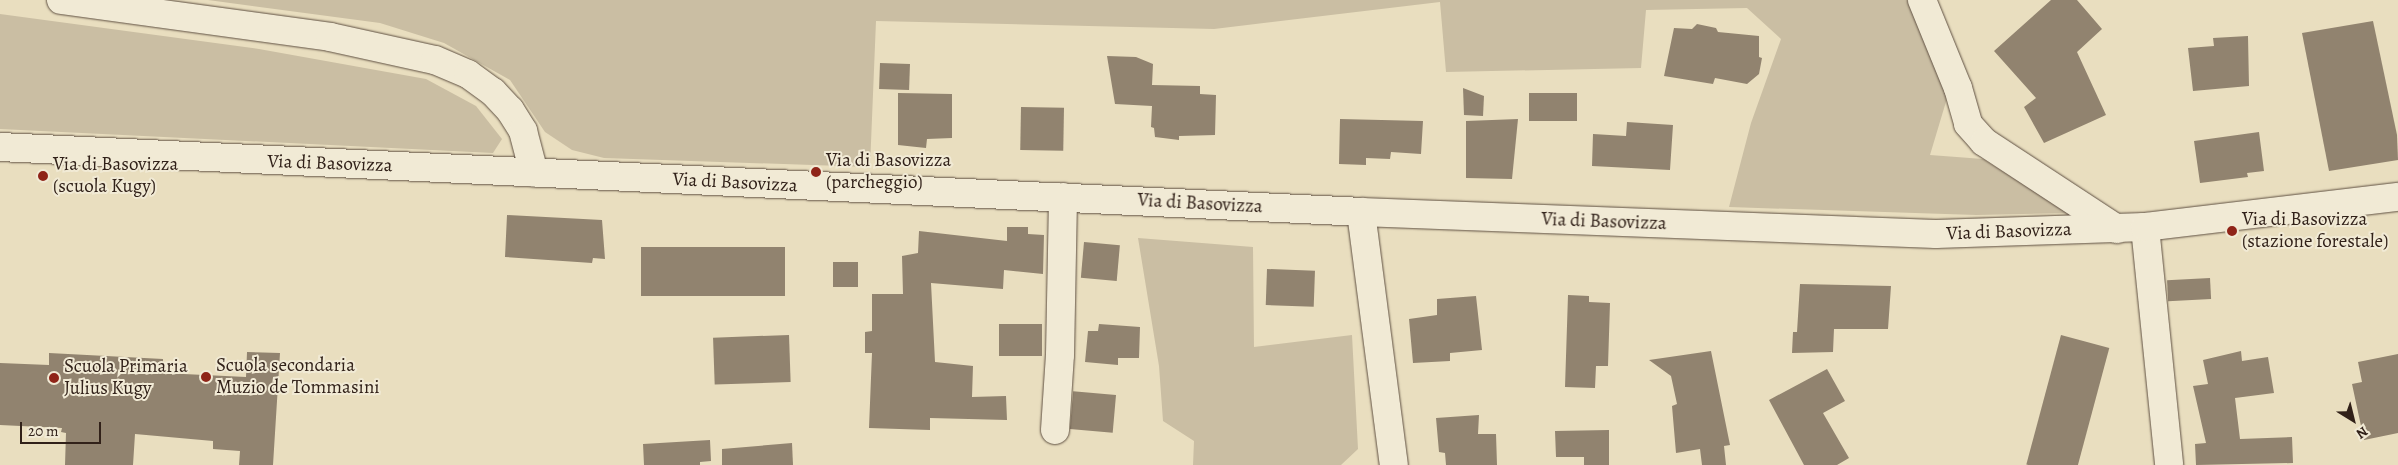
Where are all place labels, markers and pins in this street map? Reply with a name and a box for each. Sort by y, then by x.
place label: Via di Basovizza (parcheggio) [826,150,951,194]
place label: Via di Basovizza (scuola Kugy) [53,154,178,198]
marker: Via di Basovizza (parcheggio) [810,166,822,178]
marker: Via di Basovizza (scuola Kugy) [37,170,49,182]
place label: Via di Basovizza (stazione forestale) [2242,209,2388,253]
marker: Via di Basovizza (stazione forestale) [2226,225,2238,237]
place label: Scuola secondaria Muzio de Tommasini [216,355,380,399]
place label: Scuola Primaria Julius Kugy [64,356,188,400]
marker: Scuola secondaria Muzio de Tommasini [200,371,212,383]
marker: Scuola Primaria Julius Kugy [48,372,60,384]

